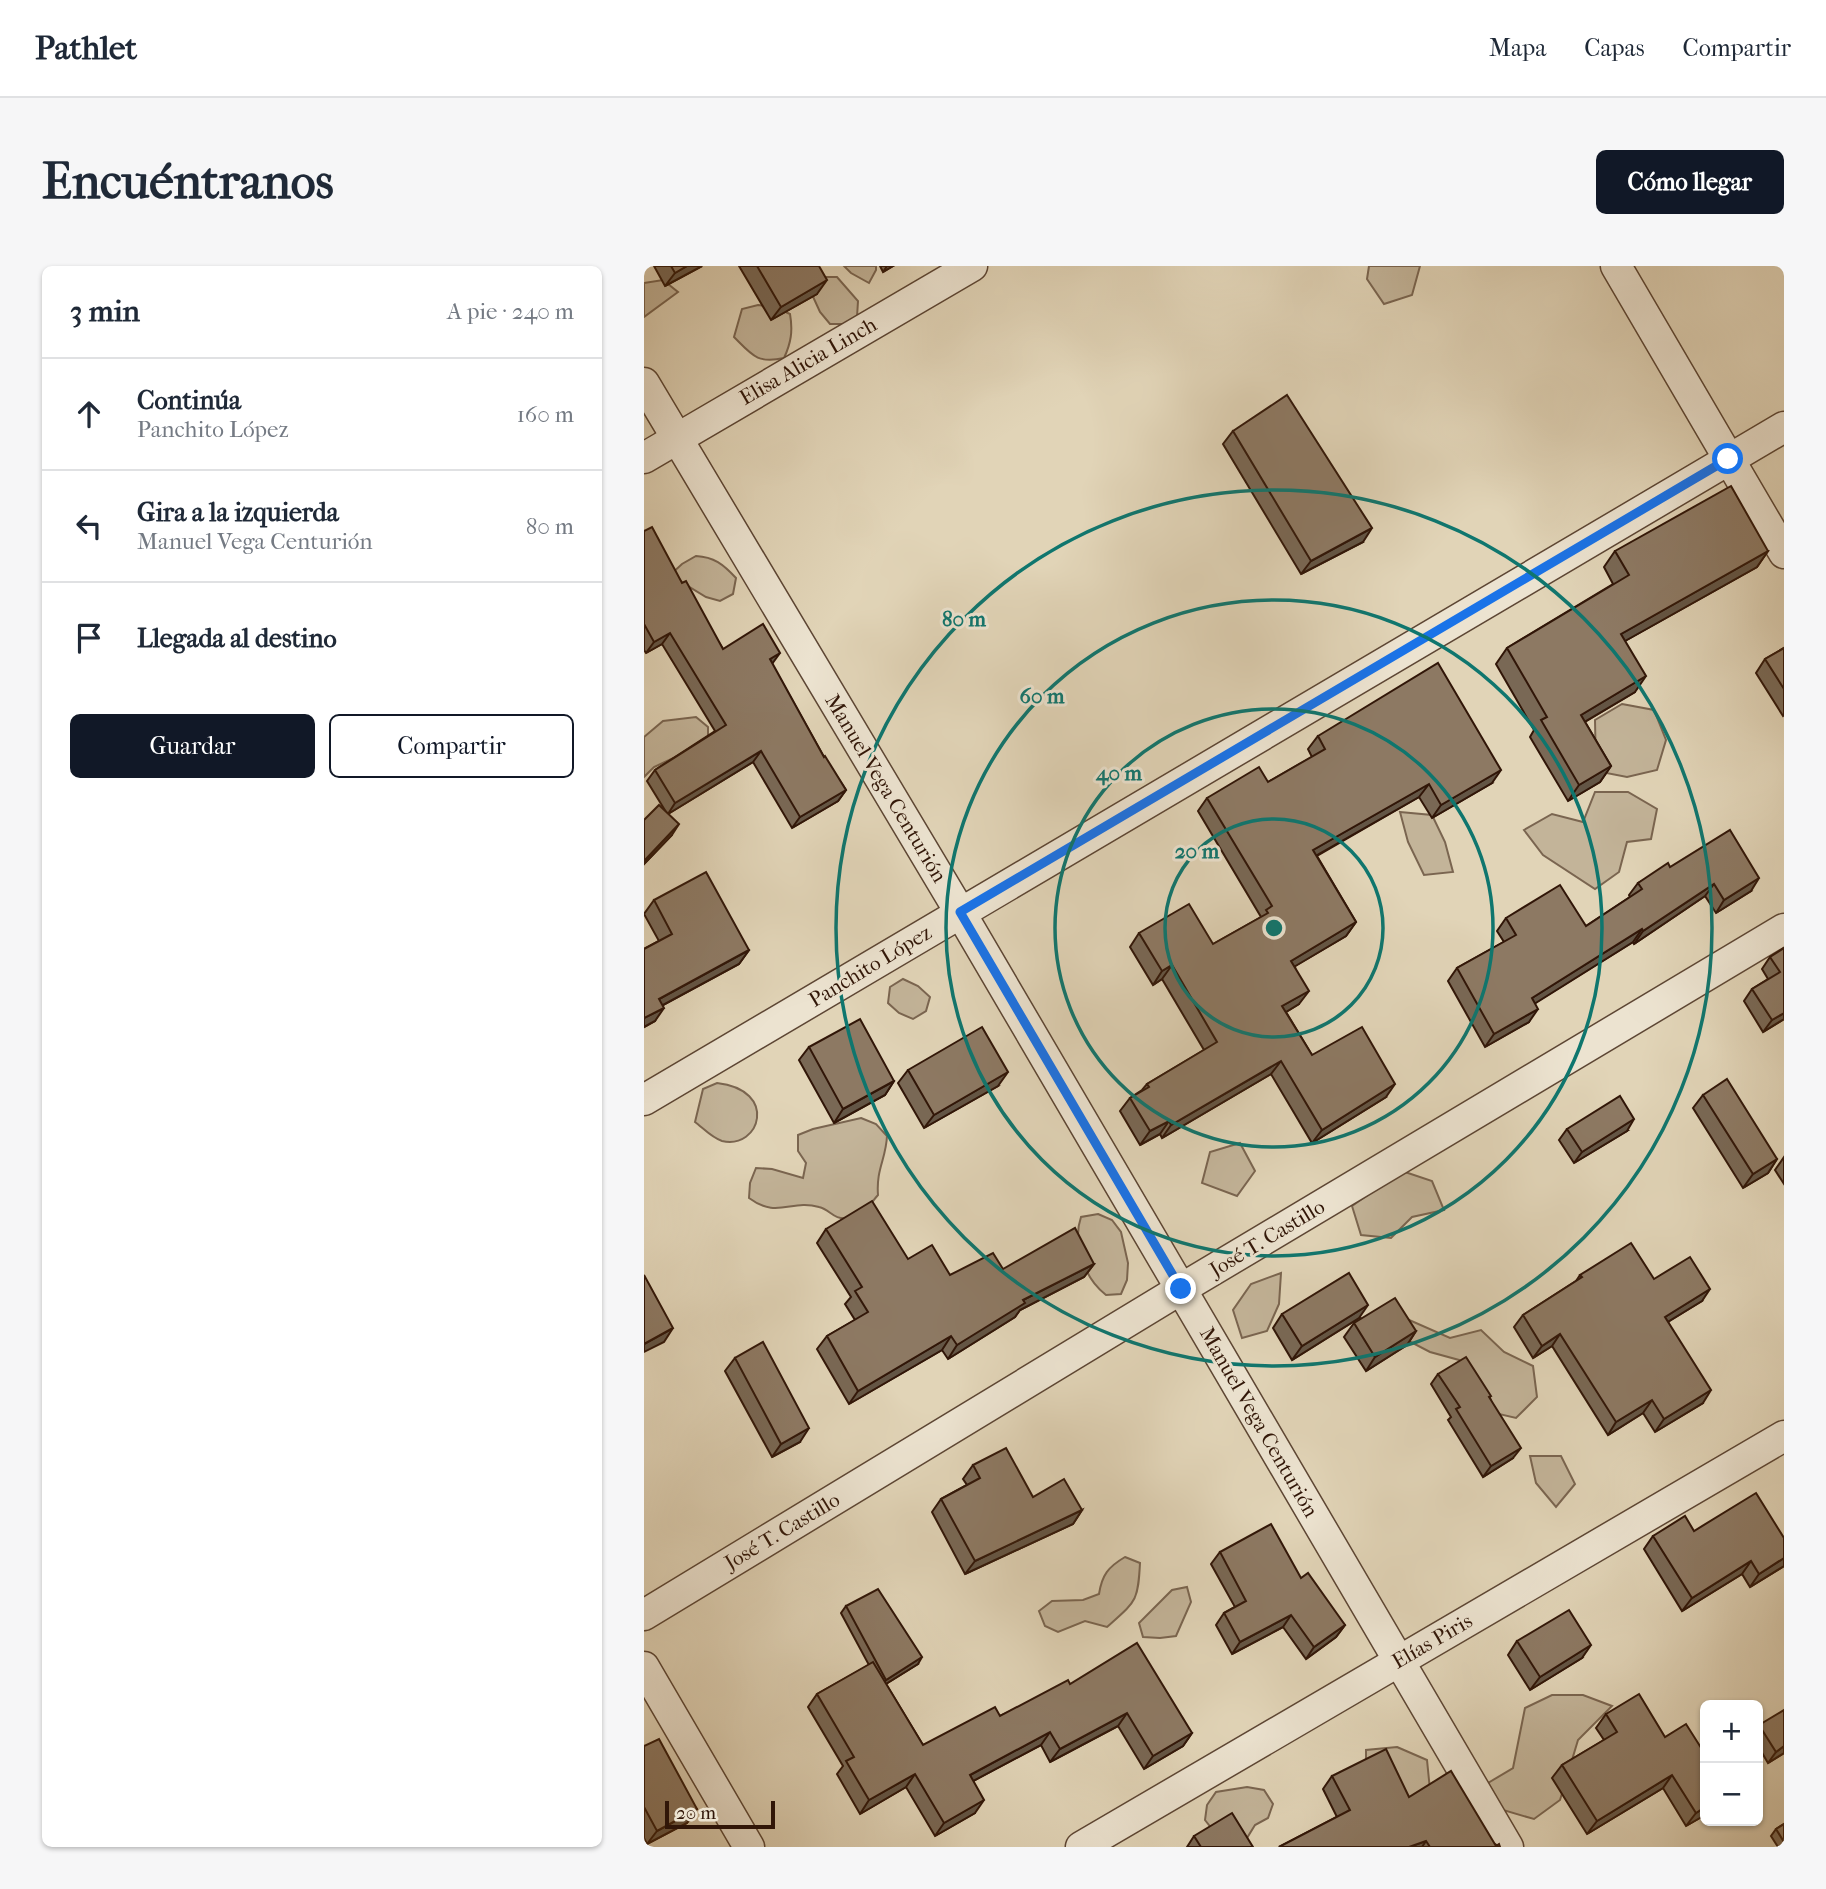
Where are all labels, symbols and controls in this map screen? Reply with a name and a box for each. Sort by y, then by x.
text: Pathlet [35,29,137,68]
text: Mapa [1489,34,1546,62]
text: Capas [1584,34,1645,62]
text: Compartir [1683,34,1791,62]
button: Cómo llegar [1596,150,1784,214]
text: Encuéntranos [42,153,334,211]
text: 3 min [70,294,140,329]
text: A pie · 240 m [447,298,574,325]
street label: Elisa Alicia Linch [735,312,881,410]
text: Continúa [137,385,241,416]
icon: ahead [70,395,108,433]
text: 160 m [517,401,574,428]
text: Panchito López [137,416,289,443]
route start [1712,443,1743,474]
text: Gira a la izquierda [137,497,339,528]
icon: left [70,507,108,545]
text: 80 m [526,513,574,540]
text: Manuel Vega Centurión [137,528,373,555]
text: 80 m [942,607,987,631]
icon: arrive [70,619,108,657]
text: Llegada al destino [137,623,337,654]
text: 60 m [1020,684,1065,708]
street label: Manuel Vega Centurión [820,690,952,886]
button: Guardar [70,714,315,778]
button: Compartir [329,714,574,778]
text: 40 m [1095,761,1143,786]
text: 20 m [1175,839,1220,863]
centre of rings [1262,916,1286,940]
street label: Panchito López [804,920,936,1012]
street label: José T. Castillo [1203,1194,1329,1283]
route end [1165,1273,1196,1304]
street label: Manuel Vega Centurión [1195,1323,1323,1521]
street label: José T. Castillo [718,1487,844,1576]
street label: Elías Piris [1388,1608,1477,1674]
map controls [1700,1700,1763,1826]
button: + [1700,1700,1763,1763]
button: − [1700,1763,1763,1826]
scale bar [665,1798,775,1830]
text: 20 m [676,1802,716,1824]

